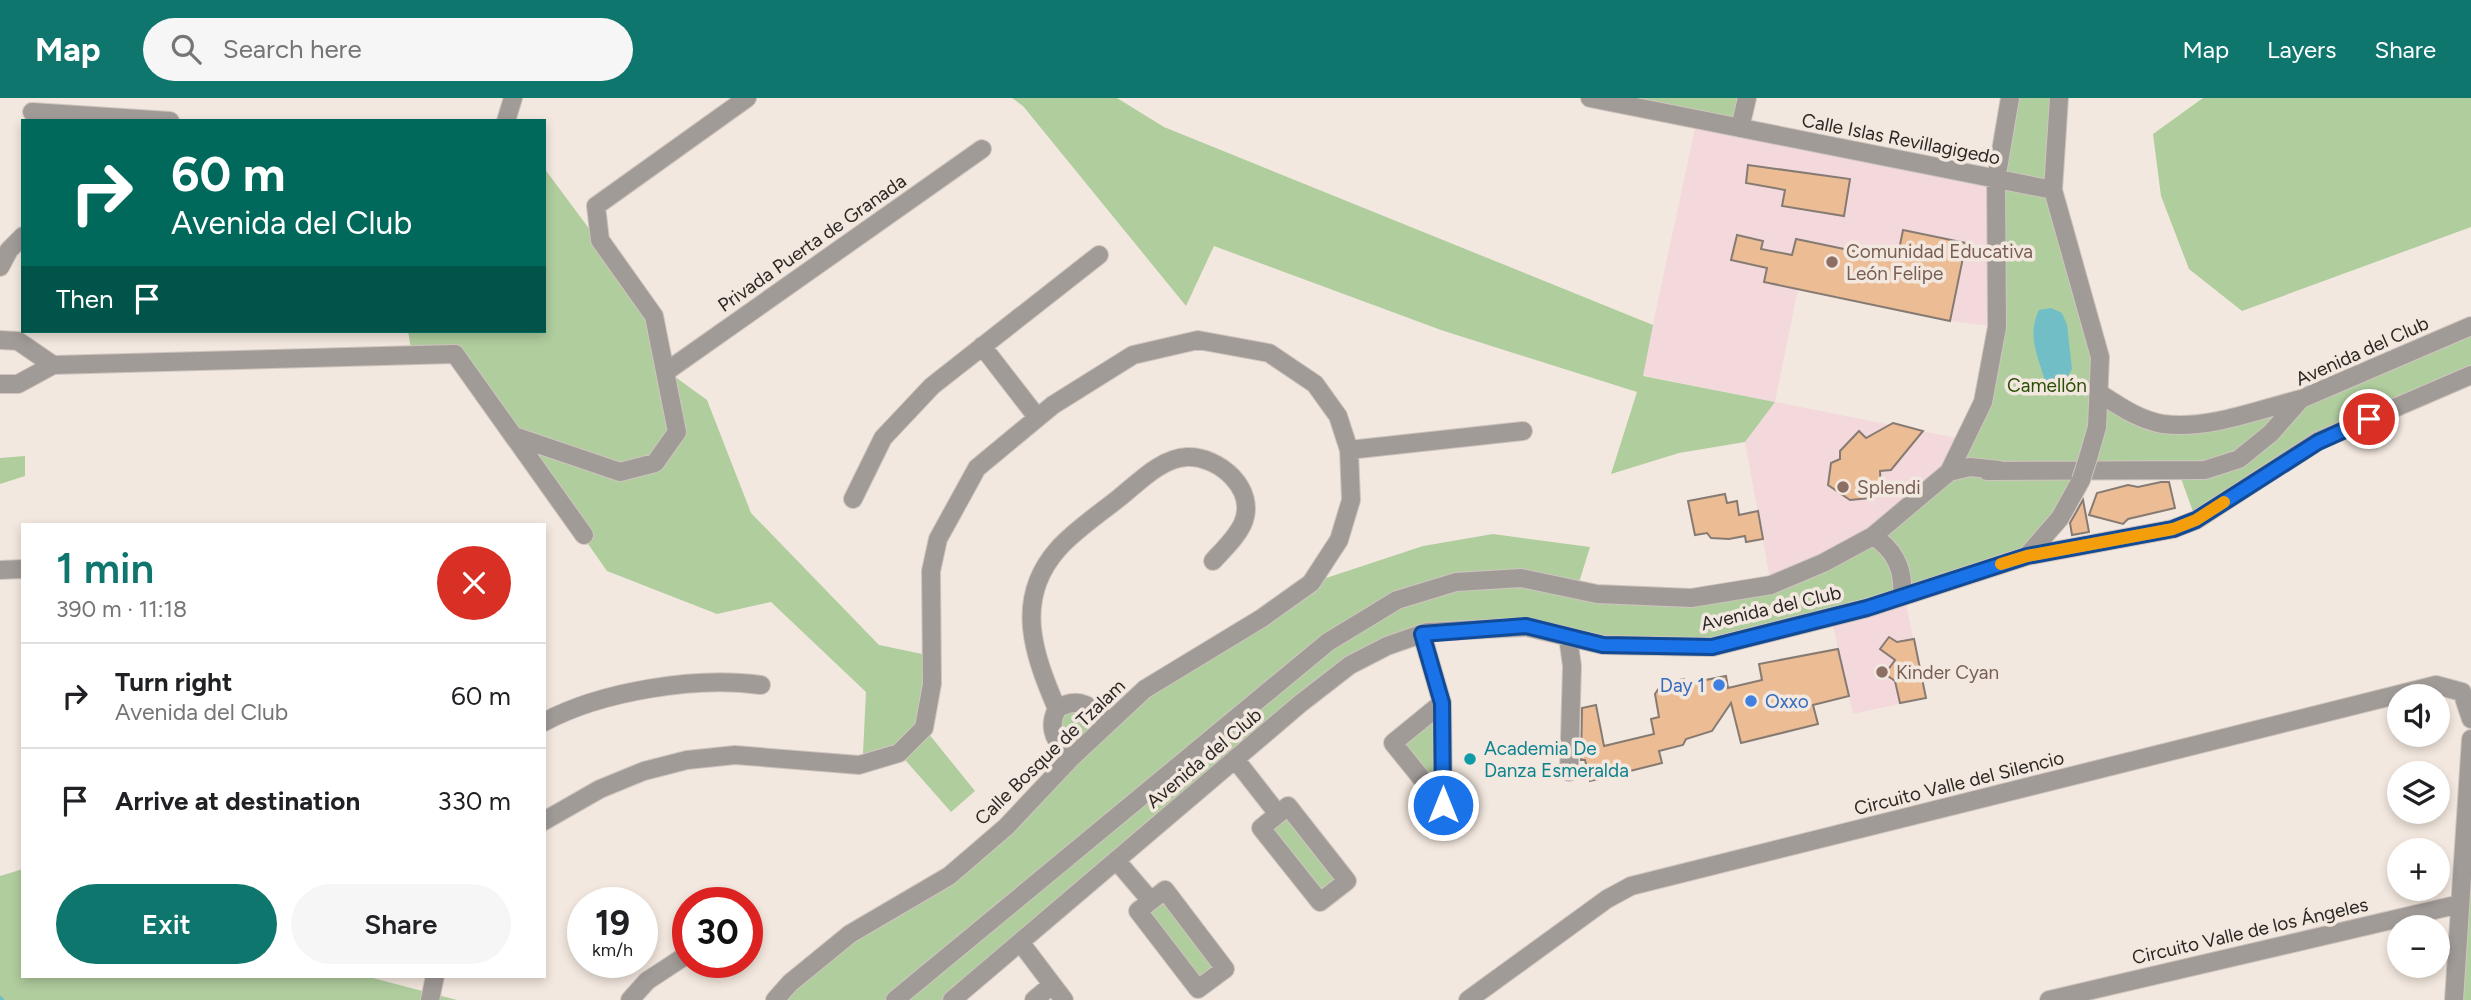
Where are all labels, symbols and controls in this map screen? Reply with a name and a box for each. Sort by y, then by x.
search box [143,18,633,81]
text: Map [35,30,101,69]
icon: search [167,30,205,68]
text: Search here [223,33,362,65]
text: Map [2182,35,2229,64]
text: Layers [2267,35,2336,64]
text: Share [2374,35,2436,64]
street label: Calle Islas Revillagigedo [1800,108,2002,170]
text: 60 m [171,144,286,203]
icon: right [56,147,147,238]
street label: Privada Puerta de Granada [714,169,910,317]
text: Avenida del Club [171,204,412,242]
place label: Comunidad Educativa León Felipe [1846,240,2033,285]
marker: Comunidad Educativa León Felipe [1824,254,1840,270]
icon: arrive [128,280,166,318]
text: Then [56,283,114,315]
street label: Avenida del Club [2292,311,2432,391]
park label: Camellón [2007,374,2087,397]
pin [2339,389,2399,449]
icon: arrive [2350,400,2388,438]
place label: Splendi [1857,476,1921,499]
marker: Splendi [1835,479,1851,495]
text: 1 min [56,543,154,594]
button: close [437,546,511,620]
street label: Avenida del Club [1699,581,1843,635]
text: 390 m · 11:18 [56,595,187,623]
place label: Kinder Cyan [1896,661,1999,684]
marker: Kinder Cyan [1874,664,1890,680]
text: Turn right [115,666,232,698]
street label: Calle Bosque de Tzalam [970,674,1130,830]
place label: Day 1 [1660,674,1705,697]
icon: right [56,677,94,715]
marker: Day 1 [1711,677,1727,693]
text: 60 m [451,680,511,712]
map controls [2387,684,2450,978]
button: sound [2387,684,2450,747]
place label: Oxxo [1765,690,1809,713]
marker: Oxxo [1743,693,1759,709]
text: Avenida del Club [115,698,288,726]
street label: Avenida del Club [1142,703,1266,813]
place label: Academia De Danza Esmeralda [1484,737,1629,782]
street label: Circuito Valle del Silencio [1852,746,2066,820]
marker: Academia De Danza Esmeralda [1462,751,1478,767]
button: layers [2387,761,2450,824]
position arrow [1406,768,1480,842]
icon: arrive [56,782,94,820]
text: Arrive at destination [115,785,360,817]
text: 330 m [437,785,511,817]
button: + [2387,838,2450,901]
button: Exit [56,884,277,964]
button: Share [291,884,511,964]
speed limit sign: 30 [672,887,763,978]
street label: Circuito Valle de los Ángeles [2130,893,2370,969]
text: 19 [595,902,630,944]
button: − [2387,915,2450,978]
text: km/h [592,939,633,961]

